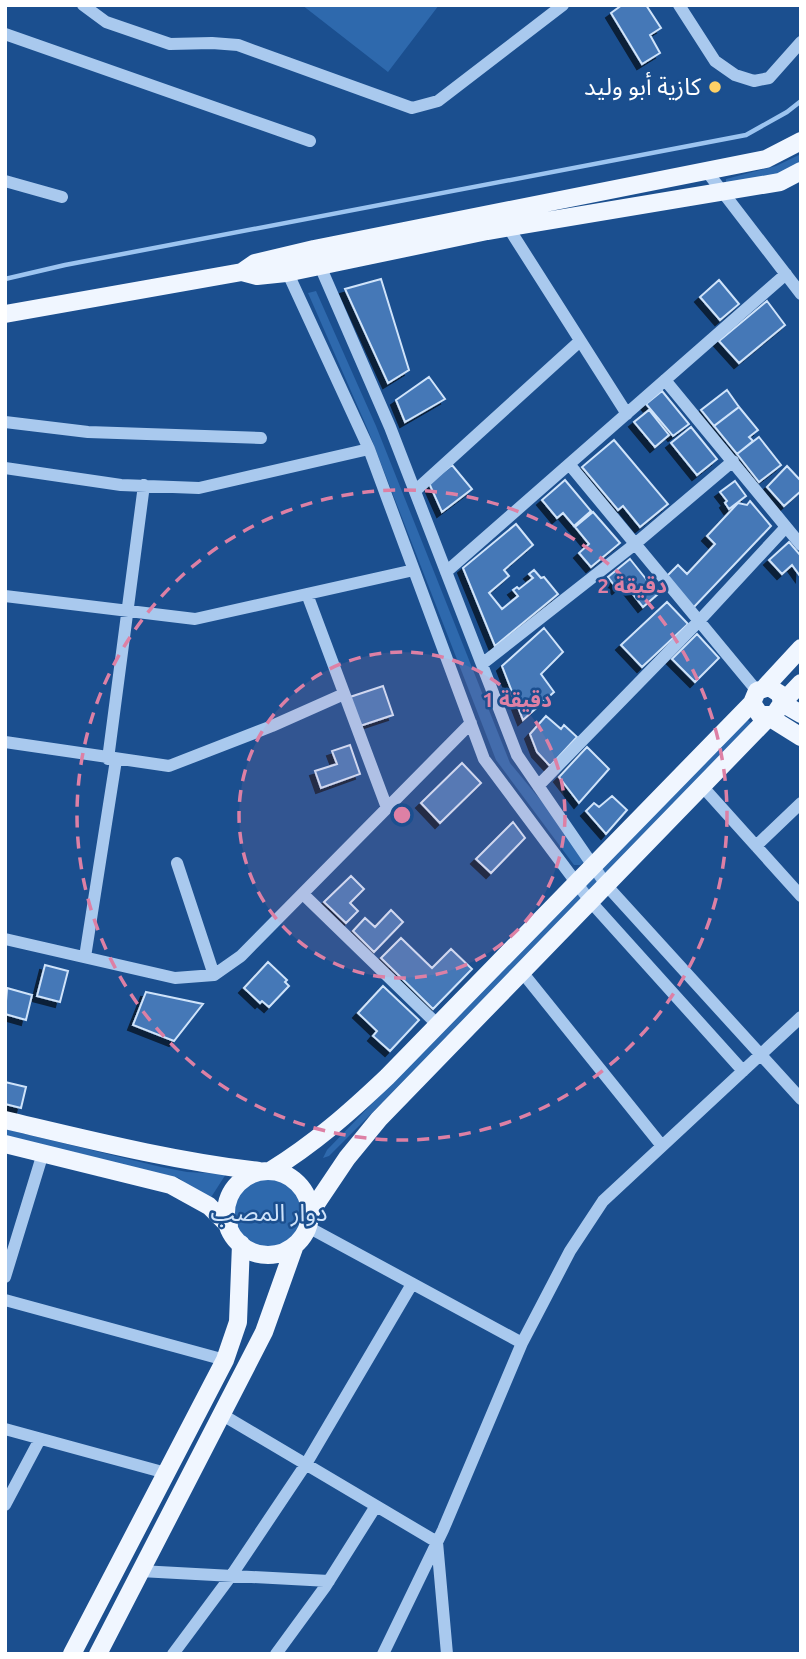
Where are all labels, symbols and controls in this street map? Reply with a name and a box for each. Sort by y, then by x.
place label: كازية أبو وليد [584,71,702,101]
marker: كازية أبو وليد [707,79,723,95]
text: 2 دقيقة [597,573,667,598]
text: 1 دقيقة [482,687,552,712]
centre of rings [390,803,414,827]
park label: دوار المصب [210,1199,328,1227]

